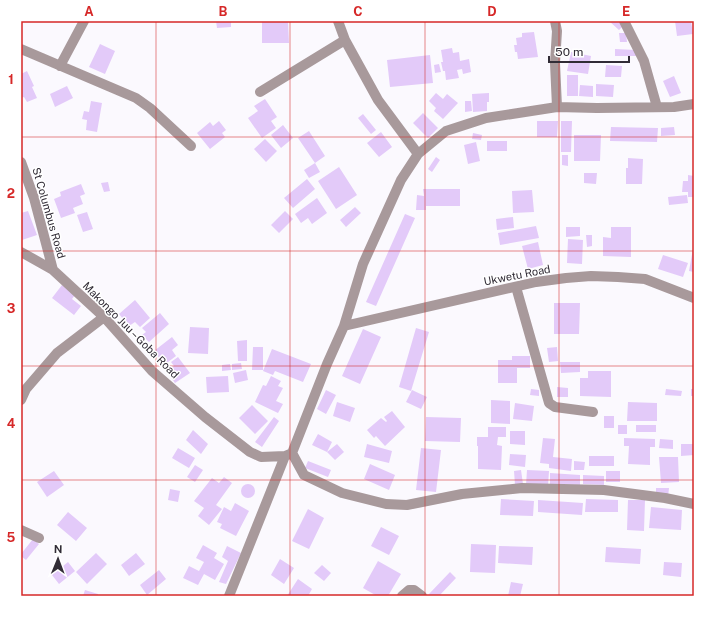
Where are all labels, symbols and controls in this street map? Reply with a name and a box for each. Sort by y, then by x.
text: A [84,4,94,19]
text: B [219,4,228,19]
text: C [353,4,363,19]
text: D [487,4,497,19]
text: E [622,4,630,19]
scale bar [549,38,629,64]
text: 50 m [555,45,583,59]
text: 1 [8,72,14,87]
street label: St Columbus Road [30,166,68,260]
text: 2 [7,186,15,201]
street label: Ukwetu Road [483,263,551,287]
street label: Makongo Juu – Goba Road [81,280,181,380]
text: 3 [7,301,16,316]
text: 4 [7,416,16,431]
text: 5 [7,530,16,545]
north arrow [38,539,78,579]
text: N [54,543,63,555]

